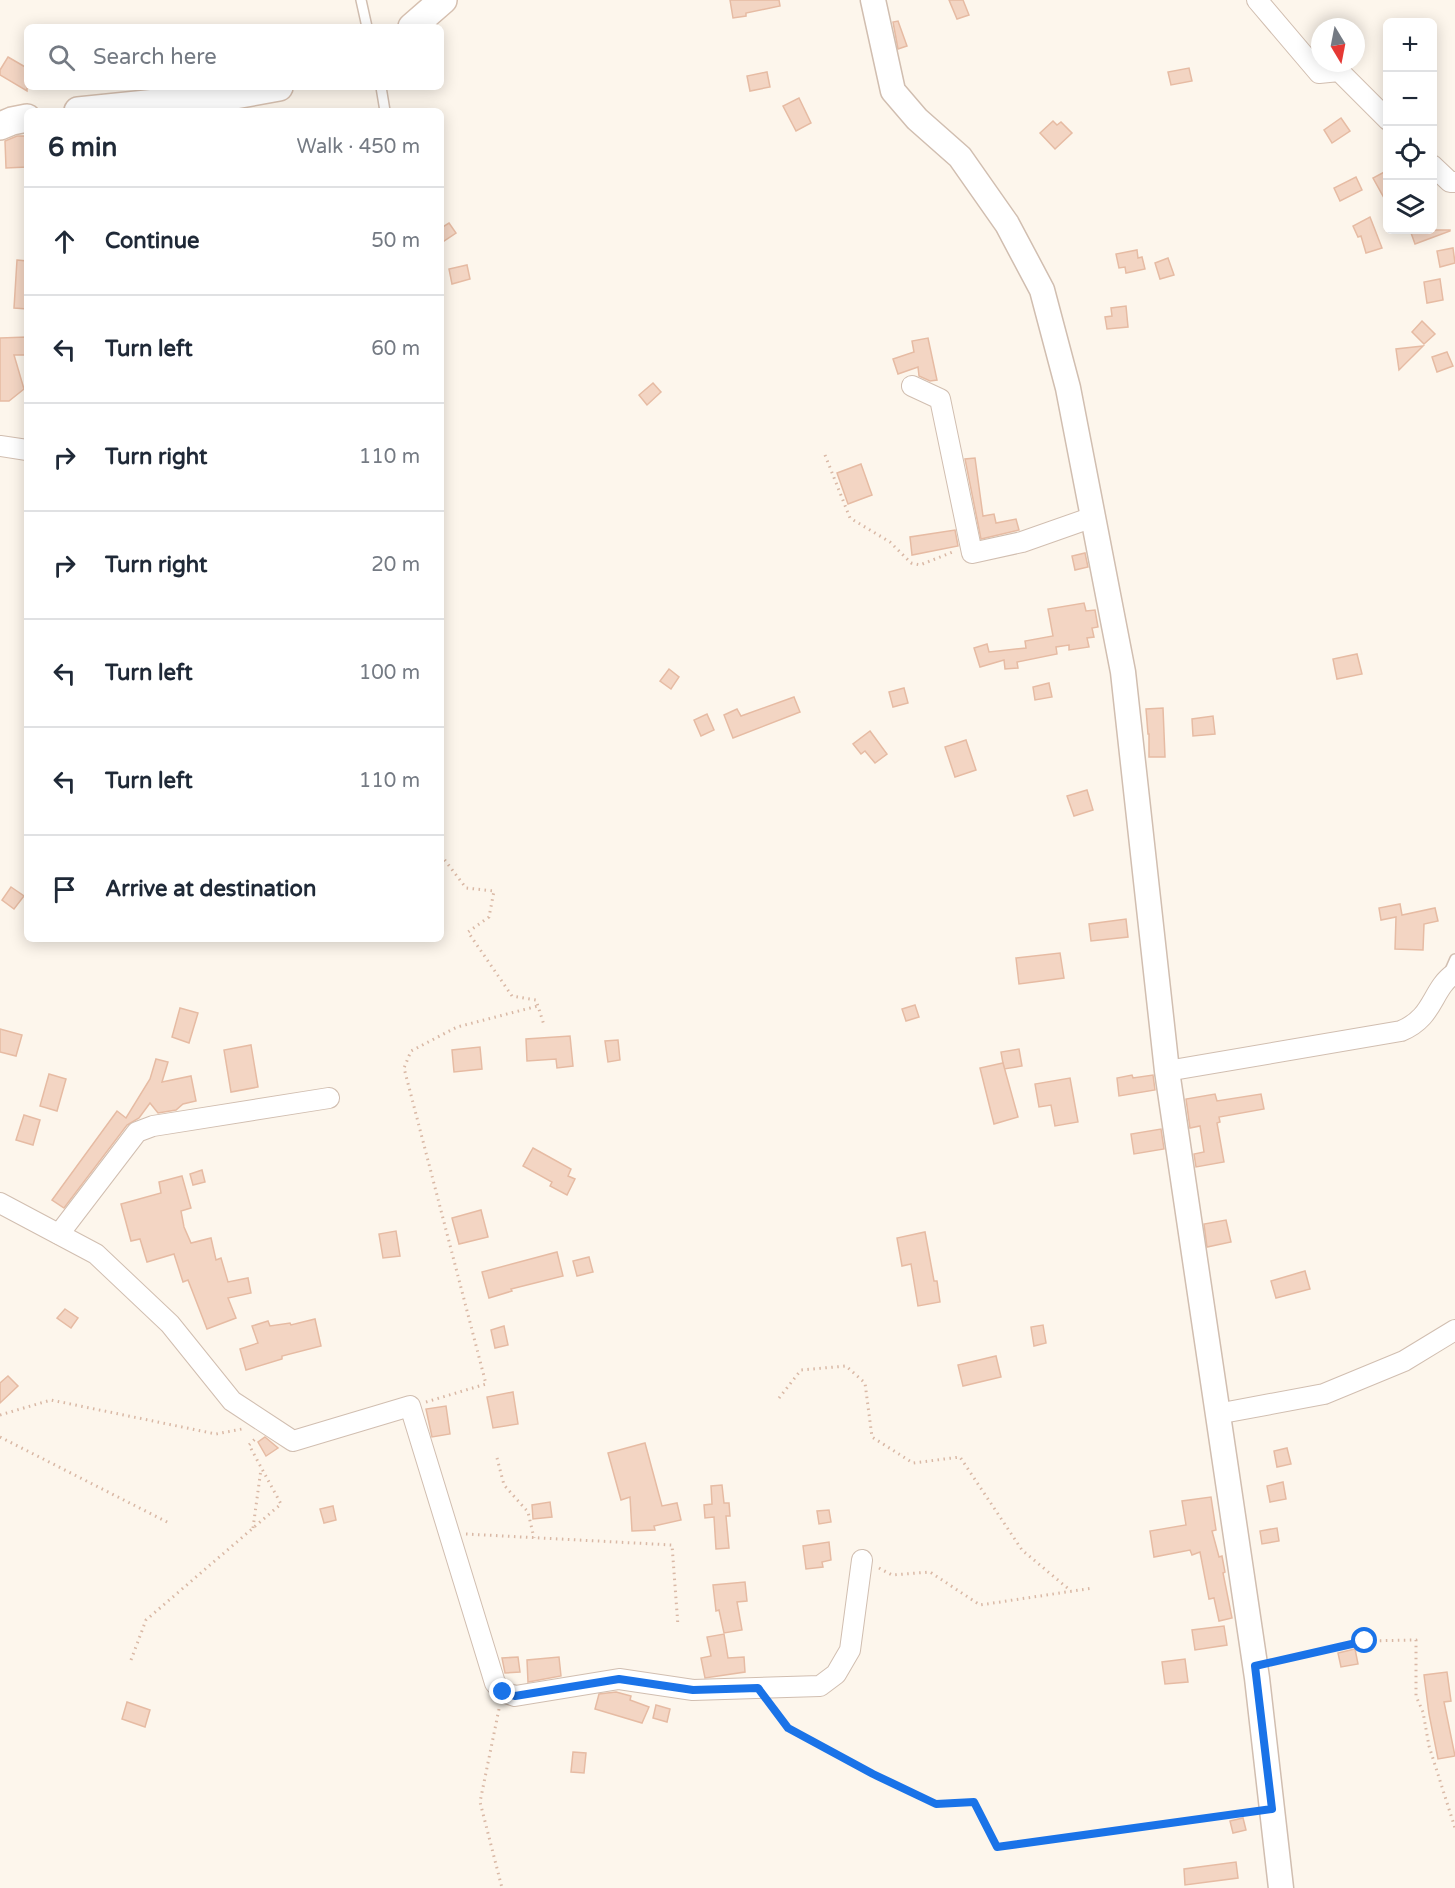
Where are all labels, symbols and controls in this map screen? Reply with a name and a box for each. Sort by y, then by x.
north arrow [1311,18,1365,72]
map controls [1383,18,1437,234]
button: + [1383,18,1437,72]
search box [24,24,444,90]
icon: search [45,41,78,74]
text: Search here [93,44,217,70]
button: − [1383,72,1437,126]
button: locate [1383,126,1437,180]
text: 6 min [48,132,117,163]
text: Walk · 450 m [297,135,420,159]
button: layers [1383,180,1437,234]
icon: ahead [48,225,81,258]
text: Continue [105,228,200,254]
text: 50 m [371,229,420,253]
icon: left [48,333,81,366]
text: Turn left [105,336,193,362]
text: 60 m [371,337,420,361]
icon: right [48,441,81,474]
text: Turn right [105,444,207,470]
text: 110 m [359,445,420,469]
icon: right [48,549,81,582]
text: Turn right [105,552,207,578]
text: 20 m [371,553,420,577]
icon: left [48,657,81,690]
text: Turn left [105,660,193,686]
text: 100 m [359,661,420,685]
icon: left [48,765,81,798]
text: Turn left [105,768,193,794]
text: 110 m [359,769,420,793]
icon: arrive [48,873,81,906]
text: Arrive at destination [105,876,316,902]
route start [1351,1627,1377,1653]
route end [489,1678,515,1704]

